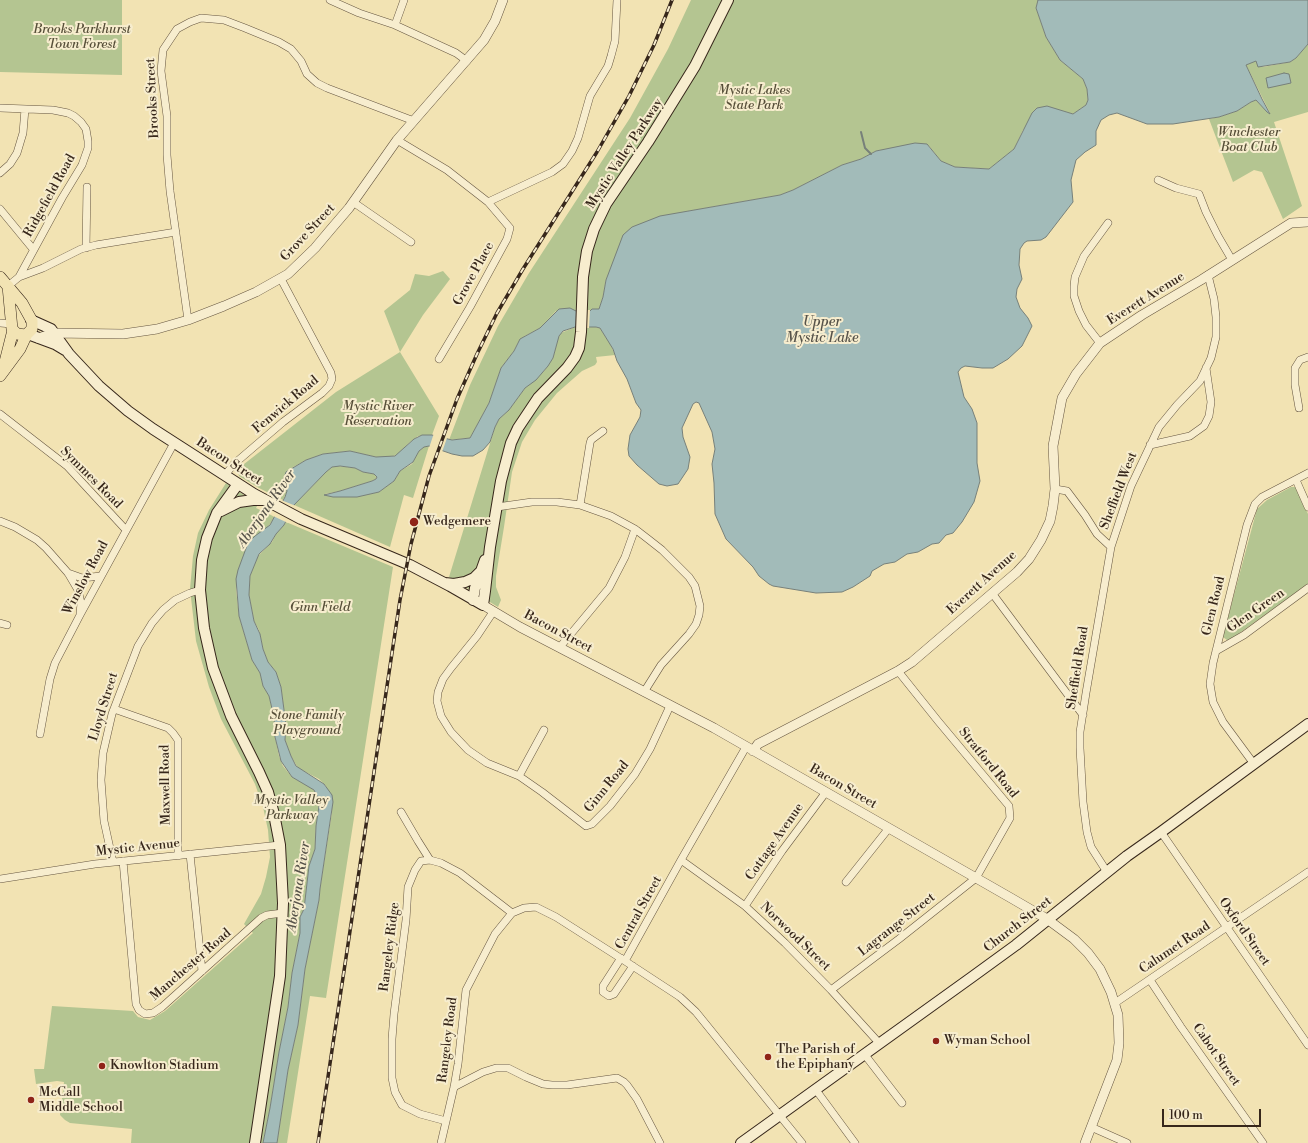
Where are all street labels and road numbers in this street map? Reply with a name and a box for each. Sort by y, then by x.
street label: Brooks Street [143,58,163,138]
street label: Mystic Valley Parkway [583,96,667,212]
street label: Ridgefield Road [21,152,79,240]
street label: Grove Street [277,201,339,265]
street label: Grove Place [450,240,498,308]
street label: Everett Avenue [1104,269,1188,329]
street label: Fenwick Road [250,373,322,437]
street label: Bacon Street [193,435,265,489]
street label: Symmes Road [57,444,125,512]
street label: Sheffield West [1097,450,1141,532]
street label: Winslow Road [60,538,112,618]
street label: Everett Avenue [944,548,1020,618]
street label: Glen Road [1199,575,1229,637]
street label: Glen Green [1224,586,1288,636]
street label: Bacon Street [521,607,595,657]
street label: Sheffield Road [1064,625,1092,711]
street label: Lloyd Street [86,671,122,743]
street label: Stratford Road [955,725,1021,801]
street label: Maxwell Road [157,745,175,825]
street label: Ginn Road [581,758,633,816]
street label: Bacon Street [806,761,880,813]
street label: Cottage Avenue [743,800,807,884]
street label: Mystic Avenue [95,836,181,860]
street label: Central Street [612,873,666,953]
street label: Lagrange Street [855,890,939,960]
street label: Church Street [981,894,1055,956]
street label: Oxford Street [1215,895,1273,969]
street label: Norwood Street [757,900,833,974]
street label: Rangeley Ridge [377,901,403,993]
street label: Calumet Road [1137,919,1213,977]
street label: Manchester Road [147,926,235,1004]
street label: Rangeley Road [435,996,461,1084]
street label: Cabot Street [1189,1021,1243,1089]

